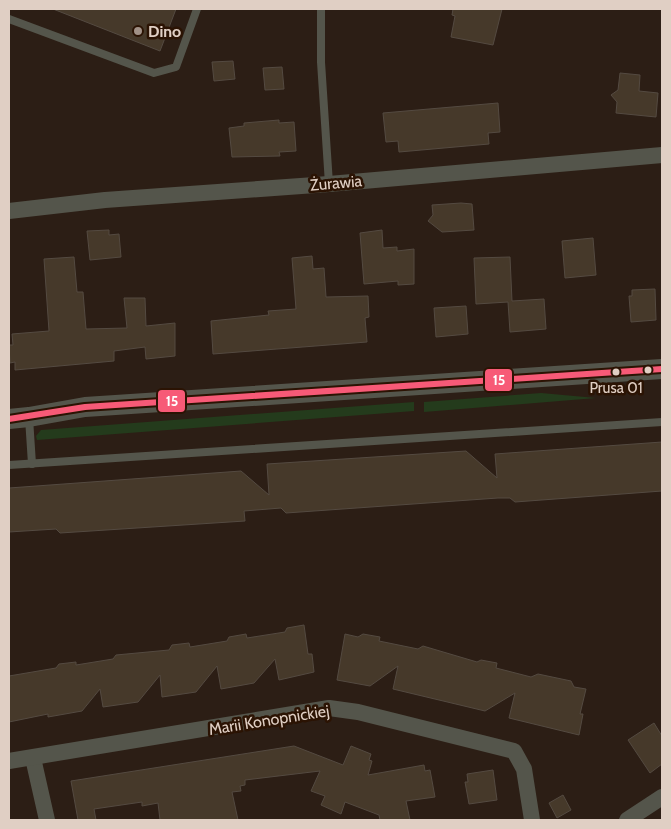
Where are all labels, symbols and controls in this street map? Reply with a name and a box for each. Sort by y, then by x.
place label: Dino [148,22,181,41]
marker: Dino [132,25,144,37]
street label: Żurawia [309,171,363,195]
unlabelled marker [643,365,653,375]
marker: Prusa 01 [611,367,621,377]
line badge: 15 [484,368,513,392]
text: 15 [493,371,505,389]
place label: Prusa 01 [589,379,643,397]
line badge: 15 [157,389,186,413]
text: 15 [166,392,178,410]
street label: Marii Konopnickiej [207,701,331,739]

